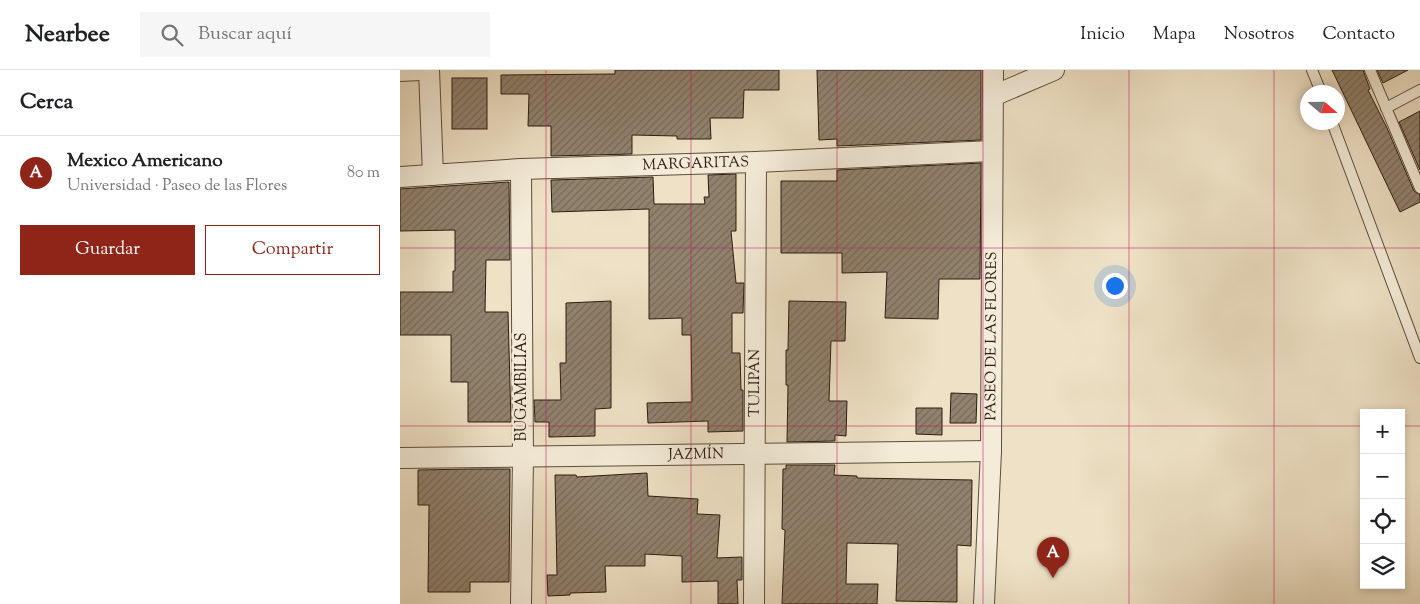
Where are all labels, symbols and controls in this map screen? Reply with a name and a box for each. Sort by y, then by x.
search box [140,12,490,57]
text: Nearbee [25,18,110,52]
icon: search [158,21,186,49]
text: Buscar aquí [198,21,292,48]
text: Inicio [1080,22,1125,48]
text: Mapa [1153,22,1196,48]
text: Nosotros [1224,22,1294,48]
text: Contacto [1322,22,1395,48]
north arrow [1300,85,1345,130]
text: Cerca [20,88,73,118]
text: Mexico Americano [67,148,223,175]
street label: MARGARITAS [642,152,749,176]
text: A [30,162,43,185]
text: 80 m [347,162,380,185]
text: Universidad · Paseo de las Flores [67,175,287,198]
button: Guardar [20,225,195,275]
button: Compartir [205,225,380,275]
street label: PASEO DE LAS FLORES [981,251,1003,421]
your location [1102,273,1128,299]
street label: BUGAMBILIAS [512,332,533,442]
street label: TULIPÁN [744,349,766,417]
map controls [1360,409,1405,589]
button: + [1360,409,1405,454]
street label: JAZMÍN [667,443,724,465]
button: − [1360,454,1405,499]
button: locate [1360,499,1405,544]
pin: A [1037,537,1069,578]
button: layers [1360,544,1405,589]

